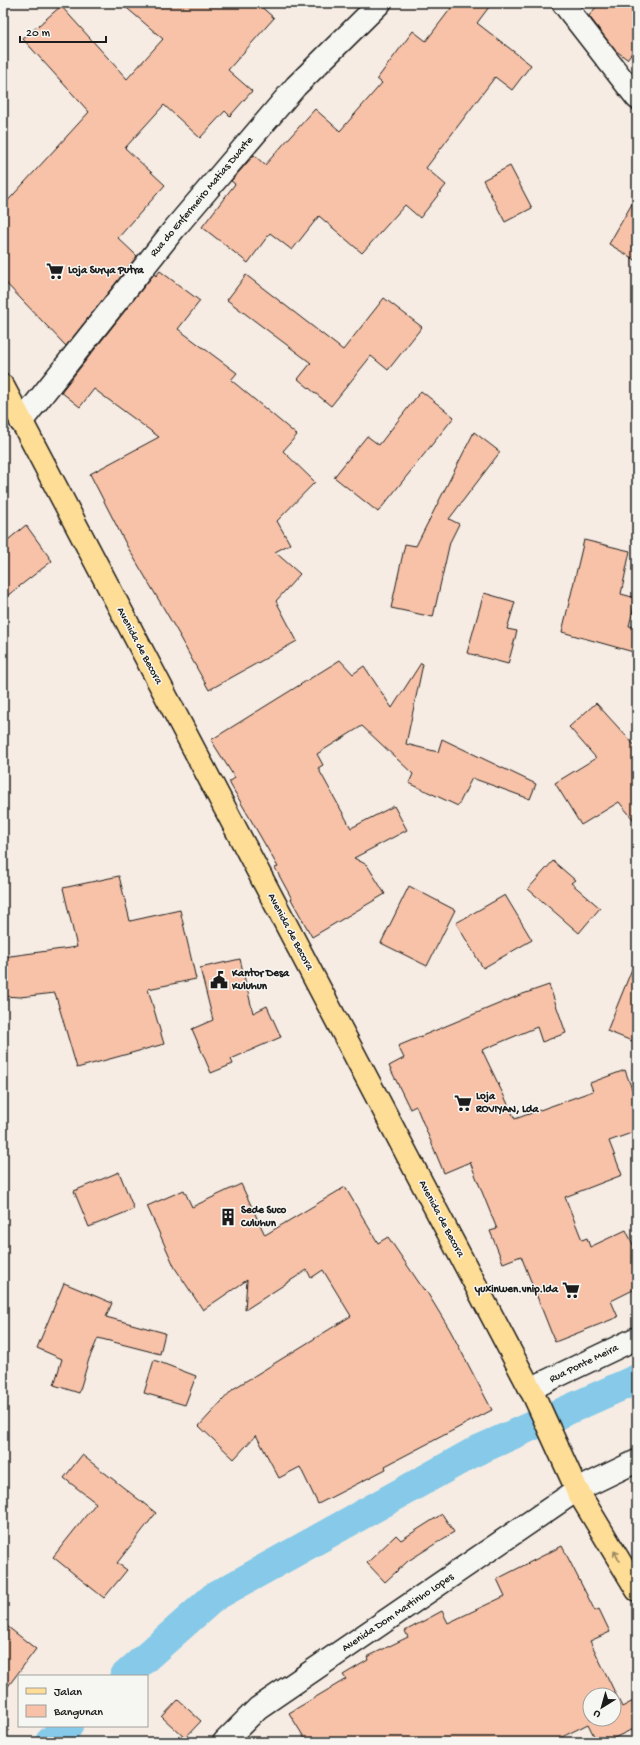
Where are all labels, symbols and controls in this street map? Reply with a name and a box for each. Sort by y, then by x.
scale bar [20,18,106,44]
text: 20 m [26,27,51,41]
street label: Rua do Enfermeiro Matias Duarte [147,134,256,260]
supermarket icon: Loja Surya Putra [45,261,65,281]
place label: Loja Surya Putra [68,264,145,277]
street label: Avenida de Becora [114,606,165,687]
street label: Avenida de Becora [265,892,316,973]
place label: Kantor Desa Kuluhun [231,967,290,993]
public building icon: Kantor Desa Kuluhun [209,970,229,990]
place label: Loja ROVIYAN, Lda [475,1091,539,1116]
supermarket icon: Loja ROVIYAN, Lda [453,1093,473,1113]
street label: Avenida de Becora [416,1179,467,1260]
place label: Sede Suco Culuhun [240,1205,287,1230]
building icon: Sede Suco Culuhun [218,1207,238,1227]
supermarket icon: yuxinwen.vnip.lda [561,1280,581,1300]
place label: yuxinwen.vnip.lda [474,1284,559,1296]
street label: Rua Ponte Meira [548,1342,621,1386]
one-way arrow [613,1551,621,1562]
street label: Avenida Dom Martinho Lopes [340,1571,457,1655]
legend [18,1675,148,1727]
text: Jalan [54,1686,82,1700]
north arrow [582,1687,622,1727]
text: Bangunan [53,1706,103,1720]
text: U [591,1706,603,1720]

